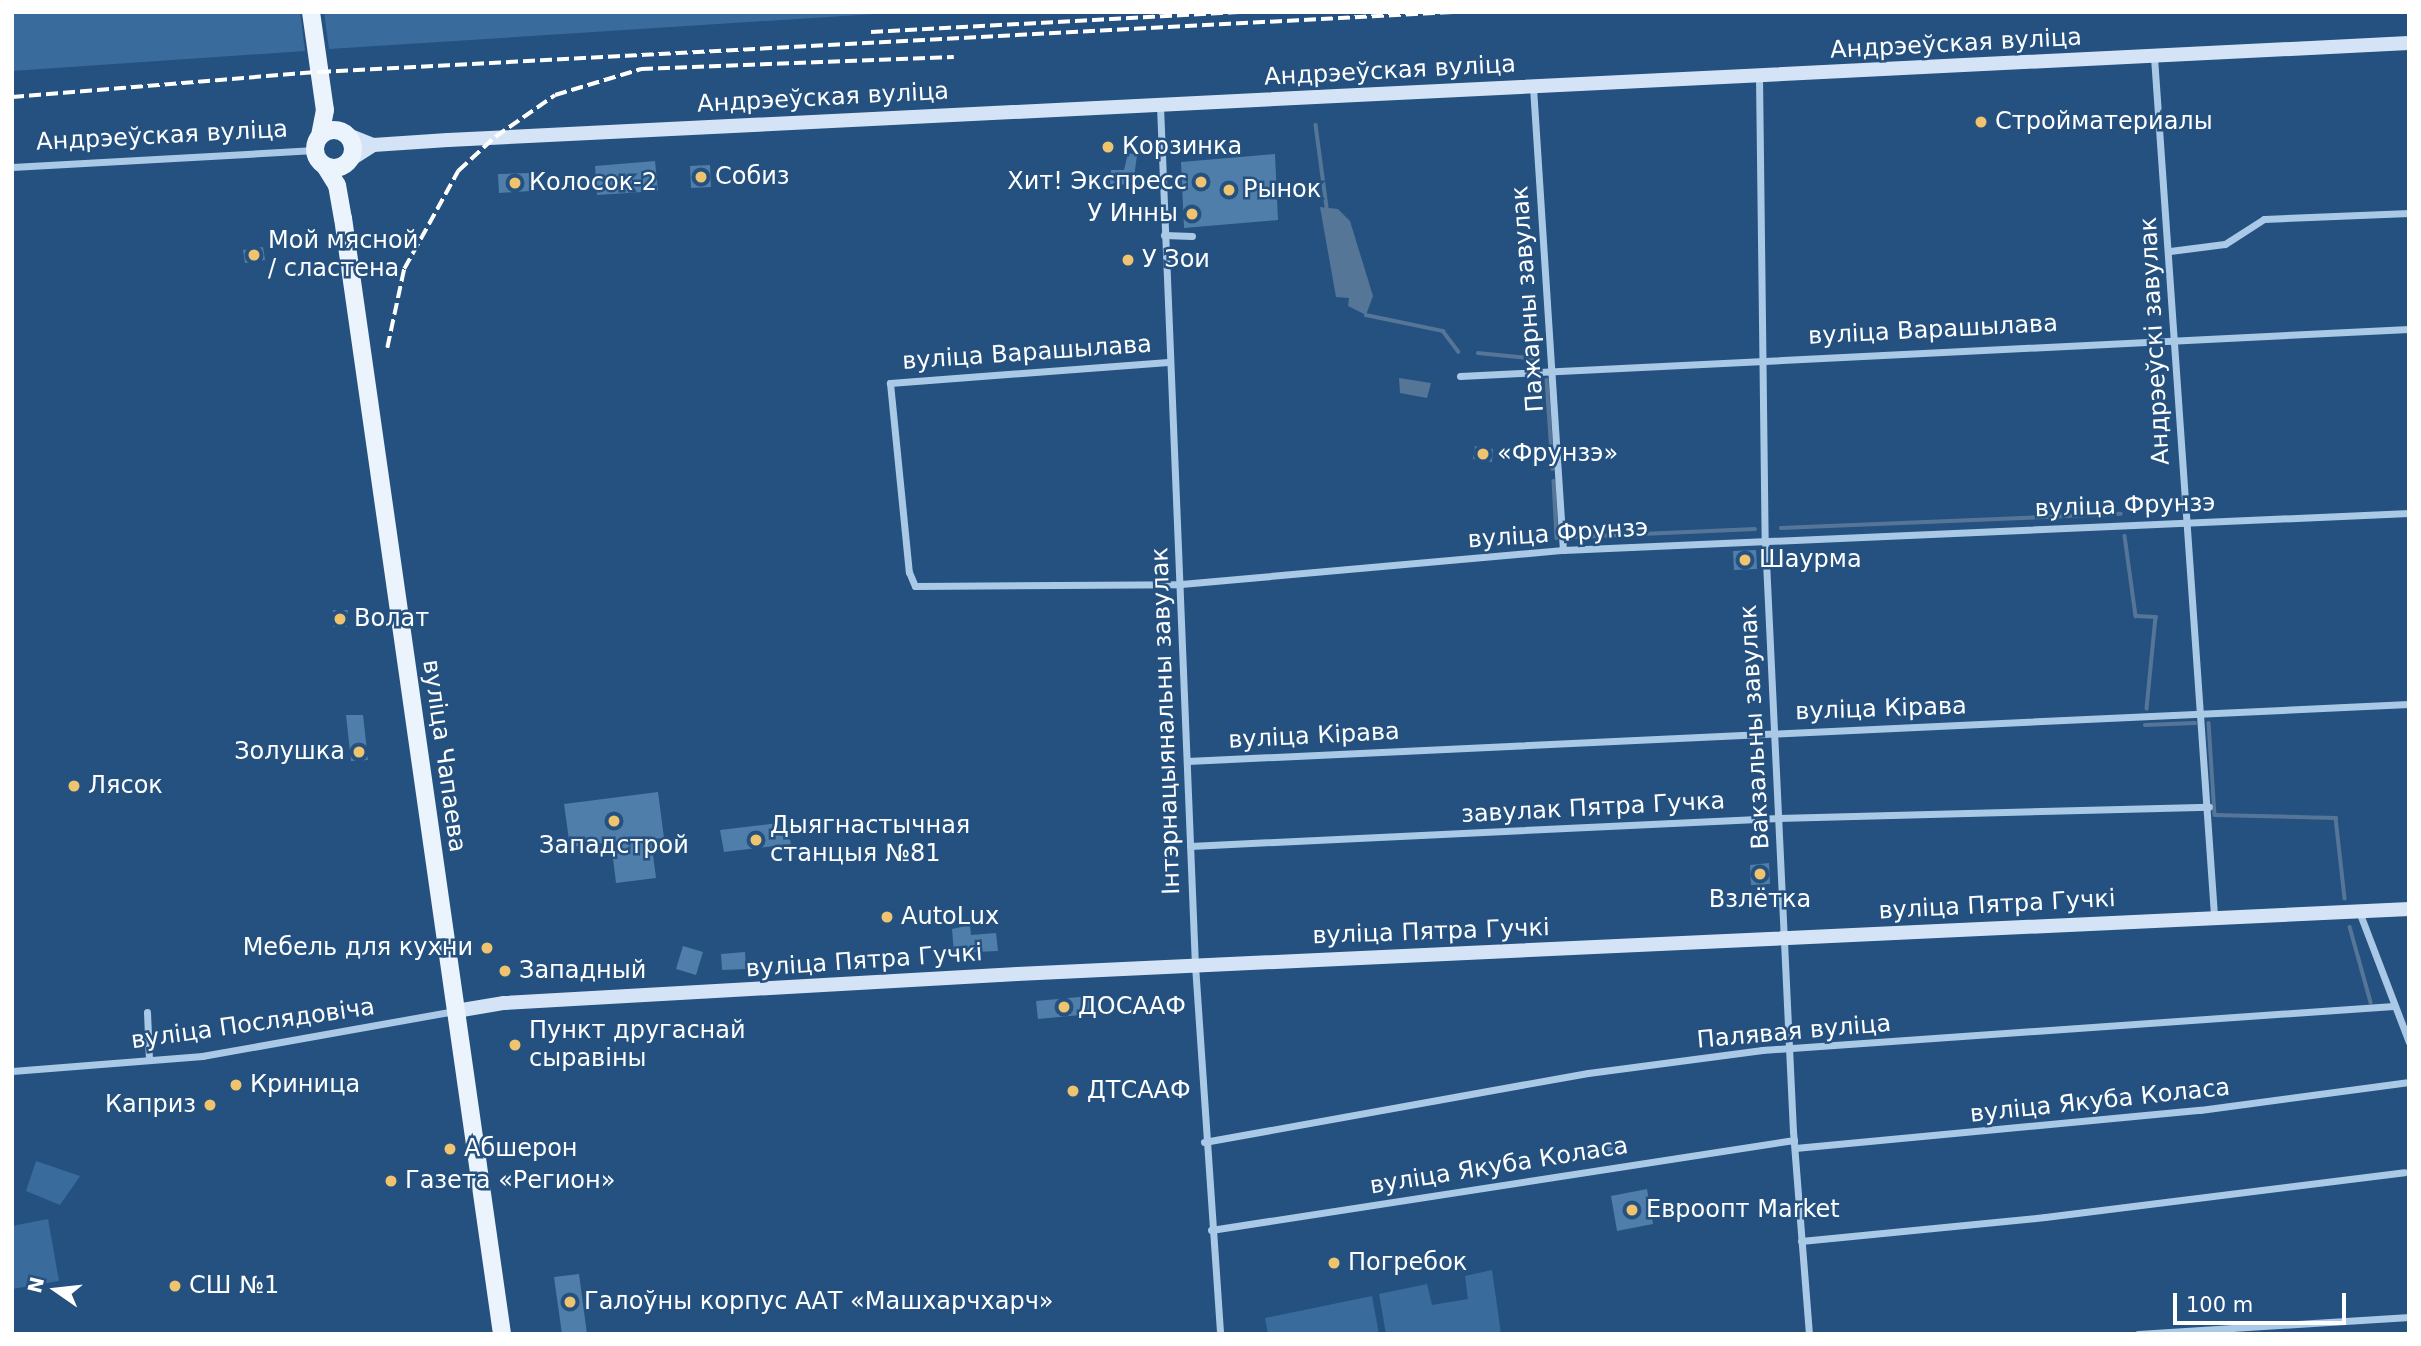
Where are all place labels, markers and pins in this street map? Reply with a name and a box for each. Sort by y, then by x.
place label: Стройматериалы [1995,108,2213,136]
marker: Стройматериалы [1973,114,1989,130]
place label: Корзинка [1122,133,1242,161]
marker: Корзинка [1100,139,1116,155]
place label: Собиз [715,163,790,191]
place label: Хит! Экспресс [1007,168,1187,196]
place label: Колосок-2 [529,169,657,197]
marker: Собиз [693,169,709,185]
marker: Хит! Экспресс [1193,174,1209,190]
marker: Колосок-2 [507,175,523,191]
place label: Рынок [1243,176,1321,204]
marker: Рынок [1221,182,1237,198]
place label: У Инны [1087,200,1178,228]
marker: У Инны [1184,206,1200,222]
place label: Мой мясной / сластена [268,227,418,283]
place label: У Зои [1142,246,1210,274]
marker: Мой мясной / сластена [246,247,262,263]
marker: У Зои [1120,252,1136,268]
place label: «Фрунзэ» [1497,440,1618,468]
marker: «Фрунзэ» [1475,446,1491,462]
place label: Шаурма [1759,546,1862,574]
marker: Шаурма [1737,552,1753,568]
place label: Волат [354,605,429,633]
marker: Волат [332,611,348,627]
place label: Золушка [234,738,345,766]
marker: Золушка [351,744,367,760]
place label: Лясок [88,772,163,800]
marker: Лясок [66,778,82,794]
place label: Дыягнастычная станцыя №81 [770,812,970,868]
marker: Западстрой [606,813,622,829]
place label: Западстрой [539,832,689,860]
marker: Дыягнастычная станцыя №81 [748,832,764,848]
marker: Взлётка [1752,866,1768,882]
place label: Взлётка [1709,886,1811,914]
place label: AutoLux [901,903,999,931]
marker: AutoLux [879,909,895,925]
place label: Мебель для кухни [243,934,473,962]
marker: Мебель для кухни [479,940,495,956]
place label: Западный [519,957,646,985]
marker: Западный [497,963,513,979]
place label: ДОСААФ [1078,993,1186,1021]
marker: ДОСААФ [1056,999,1072,1015]
place label: Пункт другаснай сыравіны [529,1017,746,1073]
marker: Пункт другаснай сыравіны [507,1037,523,1053]
place label: Криница [250,1071,360,1099]
marker: Криница [228,1077,244,1093]
place label: ДТСААФ [1087,1077,1191,1105]
marker: ДТСААФ [1065,1083,1081,1099]
place label: Каприз [105,1091,196,1119]
marker: Каприз [202,1097,218,1113]
place label: Абшерон [464,1135,578,1163]
marker: Абшерон [442,1141,458,1157]
place label: Газета «Регион» [405,1167,615,1195]
marker: Газета «Регион» [383,1173,399,1189]
place label: Евроопт Market [1646,1196,1840,1224]
marker: Евроопт Market [1624,1202,1640,1218]
place label: Погребок [1348,1249,1467,1277]
marker: Погребок [1326,1255,1342,1271]
place label: СШ №1 [189,1272,279,1300]
marker: СШ №1 [167,1278,183,1294]
place label: Галоўны корпус ААТ «Машхарчхарч» [584,1288,1053,1316]
marker: Галоўны корпус ААТ «Машхарчхарч» [562,1294,578,1310]

